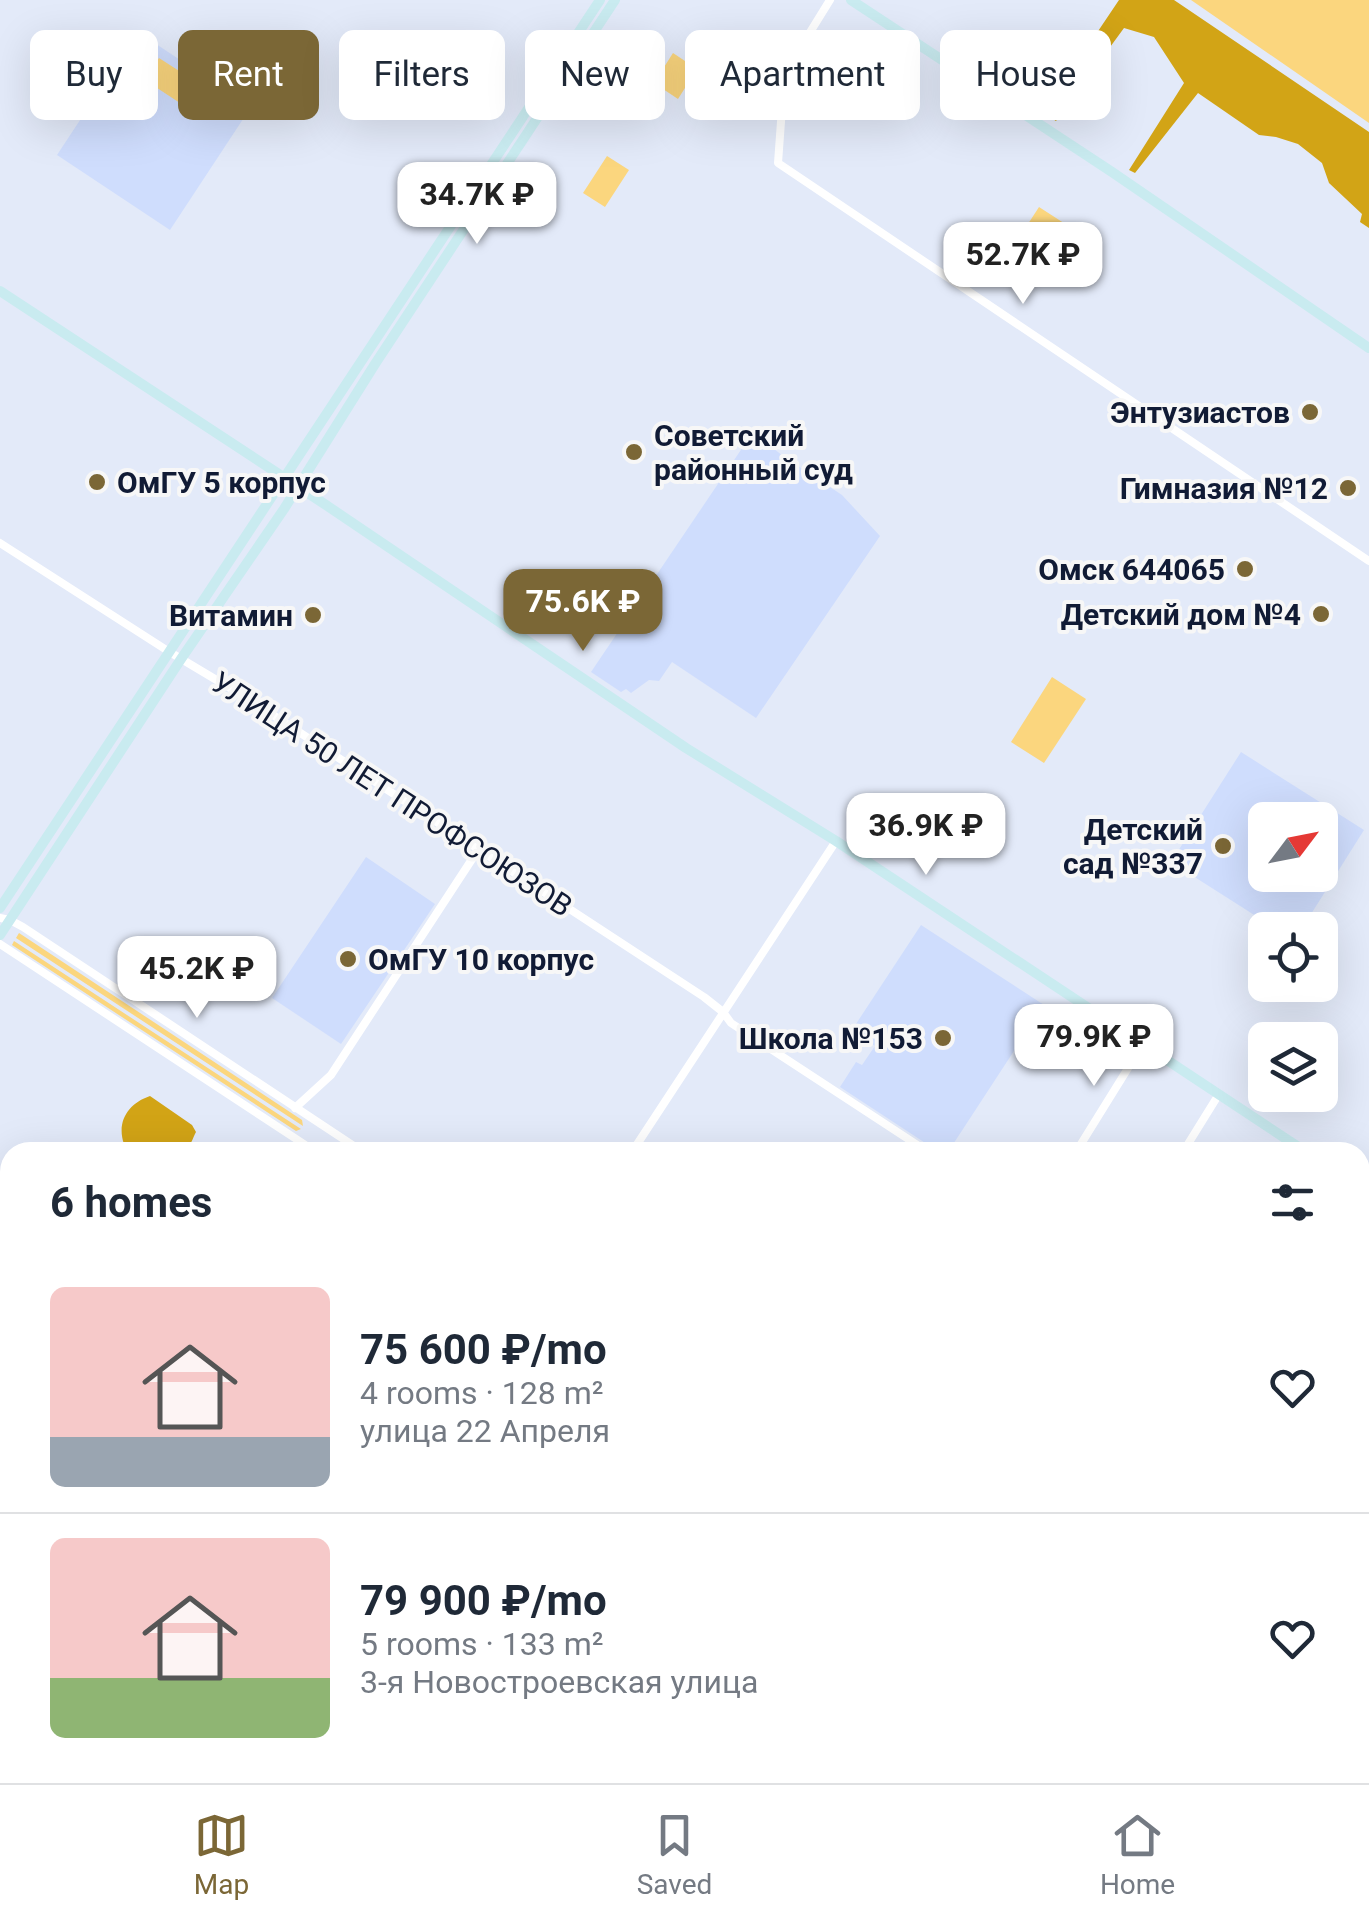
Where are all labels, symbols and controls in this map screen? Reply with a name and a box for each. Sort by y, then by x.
chip: Buy [30,30,158,120]
chip: Rent [178,30,319,120]
chip: Filters [339,30,505,120]
chip: New [525,30,665,120]
chip: Apartment [685,30,920,120]
chip: House [940,30,1111,120]
pin: 34.7K ₽ [385,162,569,247]
text: 34.7K ₽ [419,175,535,213]
pin: 52.7K ₽ [931,222,1115,307]
text: 52.7K ₽ [965,235,1081,273]
place label: Энтузиастов [1110,395,1290,430]
marker: Энтузиастов [1299,401,1321,423]
place label: Советский районный суд [654,418,853,487]
marker: Советский районный суд [623,441,645,463]
place label: ОмГУ 5 корпус [117,465,326,500]
marker: ОмГУ 5 корпус [86,471,108,493]
place label: Гимназия №12 [1120,471,1328,506]
marker: Гимназия №12 [1337,477,1359,499]
place label: Омск 644065 [1038,552,1225,587]
marker: Омск 644065 [1234,558,1256,580]
pin: 75.6K ₽ [491,569,675,654]
text: 75.6K ₽ [525,582,641,620]
place label: Детский дом №4 [1061,597,1301,632]
place label: Витамин [169,598,293,633]
marker: Детский дом №4 [1310,603,1332,625]
marker: Витамин [302,604,324,626]
street label: УЛИЦА 50 ЛЕТ ПРОФСОЮЗОВ [205,664,579,924]
pin: 36.9K ₽ [834,793,1018,878]
north arrow [1248,802,1338,892]
map controls [1248,802,1338,1112]
text: 36.9K ₽ [868,806,984,844]
place label: Детский сад №337 [1063,812,1203,881]
marker: Детский сад №337 [1212,835,1234,857]
button: locate [1248,912,1338,1002]
pin: 45.2K ₽ [105,936,289,1021]
place label: ОмГУ 10 корпус [368,942,594,977]
marker: ОмГУ 10 корпус [337,948,359,970]
text: 45.2K ₽ [139,949,255,987]
pin: 79.9K ₽ [1002,1004,1186,1089]
text: 79.9K ₽ [1036,1017,1152,1055]
place label: Школа №153 [739,1021,923,1056]
button: layers [1248,1022,1338,1112]
marker: Школа №153 [932,1027,954,1049]
icon: filters [1265,1175,1320,1230]
text: 6 homes [50,1178,212,1227]
text: 75 600 ₽/mo [360,1325,607,1374]
icon: home [130,1327,250,1447]
icon: heart [1265,1360,1320,1415]
text: 4 rooms · 128 m² [360,1374,603,1412]
text: улица 22 Апреля [360,1412,610,1450]
text: 79 900 ₽/mo [360,1576,607,1625]
icon: home [130,1578,250,1698]
icon: heart [1265,1611,1320,1666]
text: 5 rooms · 133 m² [360,1625,603,1663]
text: 3-я Новостроевская улица [360,1663,758,1701]
tab: Map [194,1808,249,1901]
tab: Saved [637,1808,712,1901]
tab: Home [1100,1808,1175,1901]

